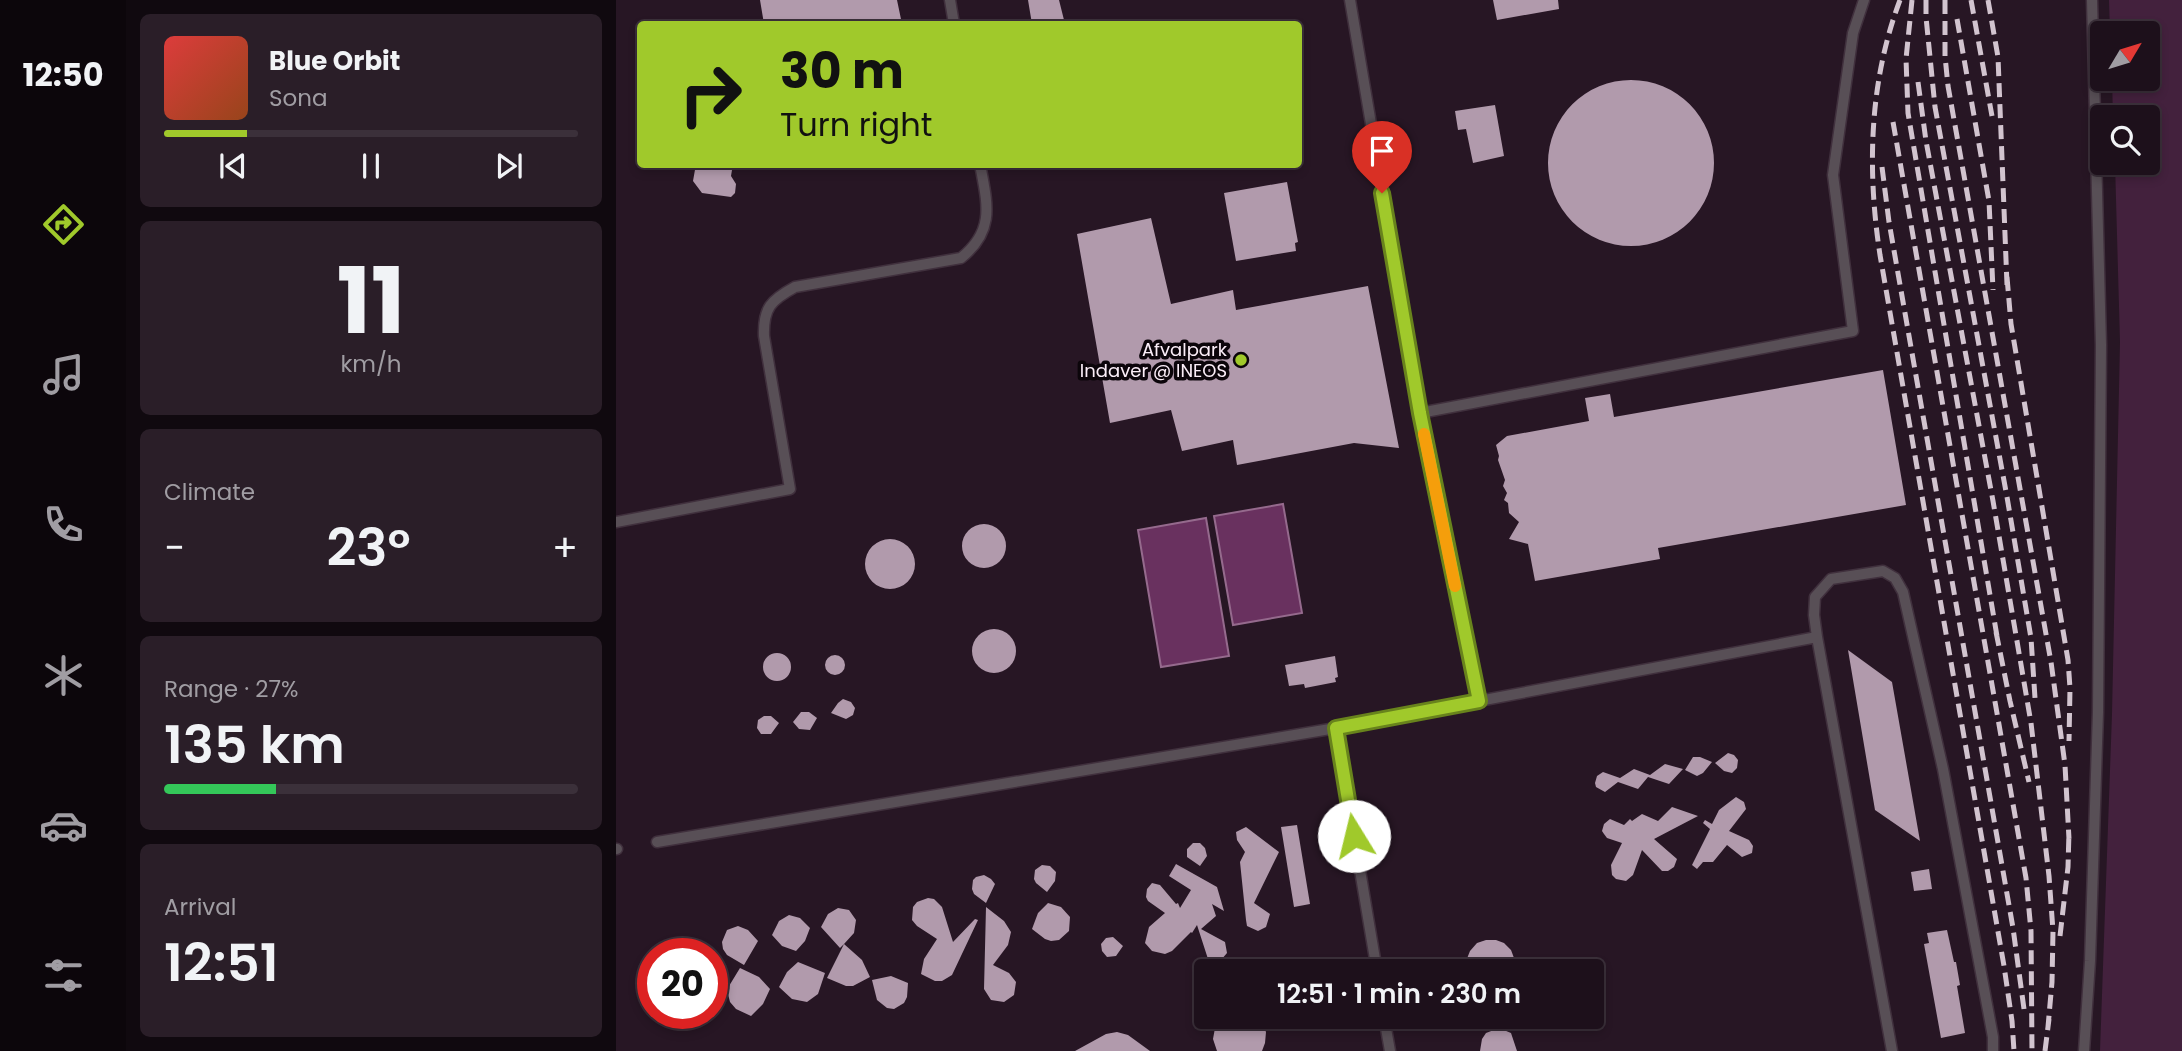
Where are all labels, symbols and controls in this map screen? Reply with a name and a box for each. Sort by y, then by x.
north arrow [2090,21,2160,91]
map controls [2090,21,2160,175]
text: 30 m [780,37,904,105]
text: Blue Orbit [269,43,400,79]
icon: right [665,49,756,140]
text: 12:50 [22,52,104,97]
text: Sona [269,82,328,114]
text: Turn right [780,102,932,147]
button: search [2090,105,2160,175]
pin [1352,121,1412,193]
icon: arrive [1363,132,1401,170]
icon: previous [214,147,252,185]
icon: pause [352,147,390,185]
icon: next [490,147,528,185]
icon: directions [39,200,88,249]
text: 11 [337,237,405,365]
place label: Afvalpark Indaver @ INEOS [1080,337,1228,383]
text: km/h [340,348,402,380]
icon: music [39,350,88,399]
marker: Afvalpark Indaver @ INEOS [1233,352,1249,368]
text: Climate [164,476,255,508]
icon: phone [39,500,88,549]
text: 23° [326,511,411,584]
text: − [164,521,185,574]
text: + [552,521,578,574]
icon: climate [39,651,88,700]
text: Range · 27% [164,673,298,705]
text: 135 km [164,708,345,781]
position arrow [1317,799,1391,873]
icon: car [39,801,88,850]
text: Arrival [164,891,236,923]
text: 12:51 [164,926,279,999]
speed limit sign: 20 [637,938,728,1029]
icon: filters [39,951,88,1000]
text: 12:51 · 1 min · 230 m [1277,976,1521,1012]

